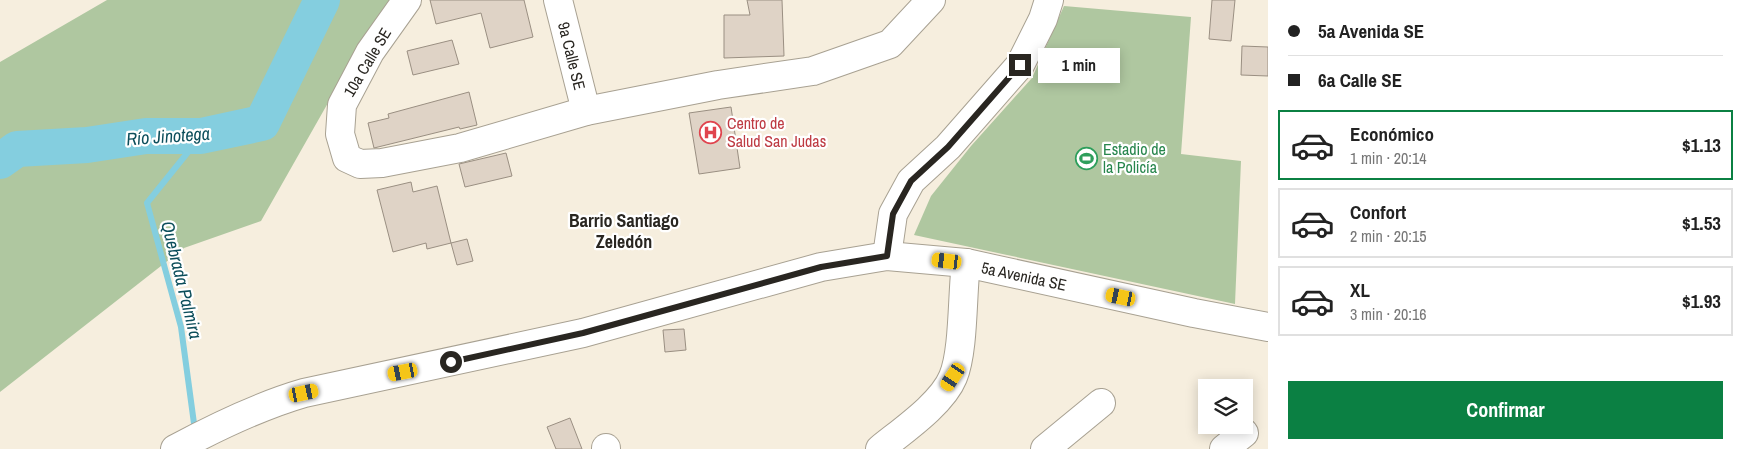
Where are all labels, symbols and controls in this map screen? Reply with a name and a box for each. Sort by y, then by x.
text: 5a Avenida SE [1318,18,1424,44]
street label: 9a Calle SE [553,20,591,92]
street label: 10a Calle SE [338,24,396,100]
callout: 1 min [1038,48,1120,82]
route end [1009,54,1031,76]
text: 1 min [1062,54,1096,76]
text: 6a Calle SE [1318,67,1402,93]
place label: Centro de Salud San Judas [727,112,826,152]
hospital icon: Centro de Salud San Judas [699,120,723,144]
water label: Río Jinotega [125,121,211,151]
text: Económico [1350,121,1434,147]
icon: car [1290,123,1335,168]
text: $1.13 [1682,132,1721,158]
place label: Estadio de la Policía [1103,138,1166,178]
sports icon: Estadio de la Policía [1075,146,1099,170]
text: 1 min · 20:14 [1350,147,1427,169]
text: Confort [1350,199,1406,225]
icon: car [1290,201,1335,246]
district label: Barrio Santiago Zeledón [569,208,679,254]
text: $1.53 [1682,210,1721,236]
water label: Quebrada Palmira [155,218,209,342]
text: 2 min · 20:15 [1350,225,1427,247]
car [931,252,962,270]
street label: 5a Avenida SE [979,256,1069,296]
text: XL [1350,277,1370,303]
icon: car [1290,279,1335,324]
car [1104,287,1137,307]
text: $1.93 [1682,288,1721,314]
text: 3 min · 20:16 [1350,303,1427,325]
route start [440,351,462,373]
car [938,360,967,394]
car [386,362,419,382]
map controls [1198,379,1253,434]
button: layers [1198,379,1253,434]
button: Confirmar [1288,381,1723,439]
car [287,383,320,403]

